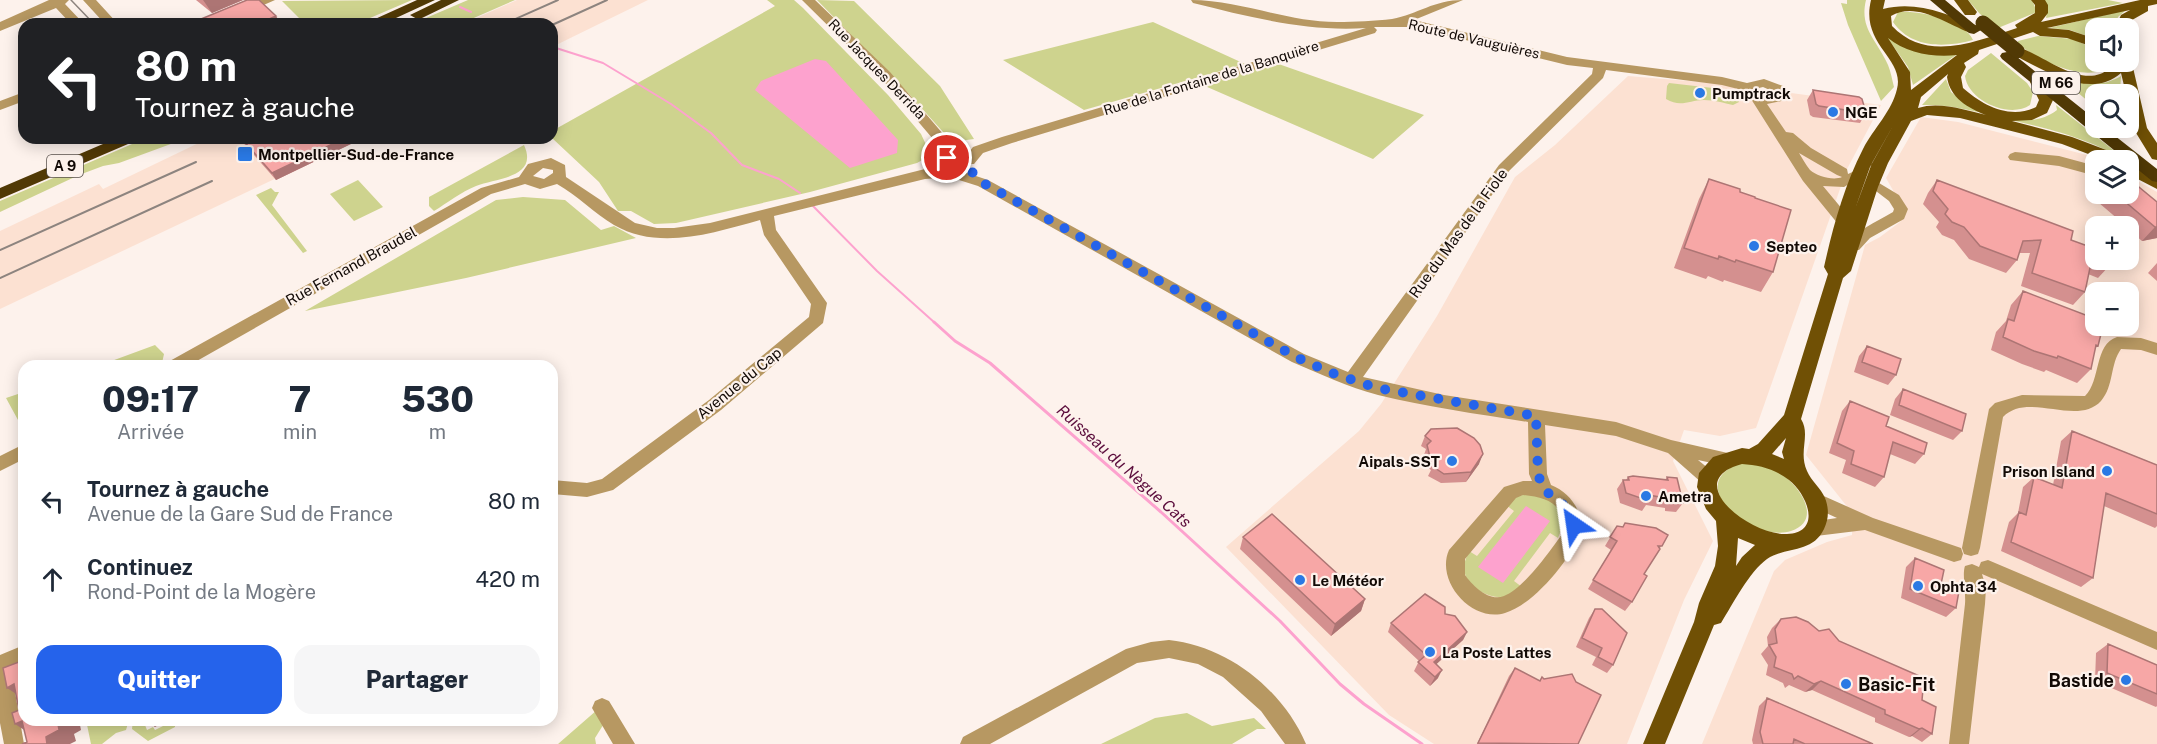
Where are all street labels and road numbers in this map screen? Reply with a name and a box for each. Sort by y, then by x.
street label: Rue Jacques Derrida [825,16,929,122]
street label: Route de Vauguières [1407,16,1541,62]
street label: Rue de la Fontaine de la Banquière [1101,38,1321,118]
road number: M 66 [2032,72,2080,94]
road number: A 9 [47,155,83,177]
street label: Rue du Mas de la Fiole [1405,165,1511,301]
street label: Rue Fernand Braudel [283,223,419,309]
street label: Avenue du Cap [693,344,785,422]

